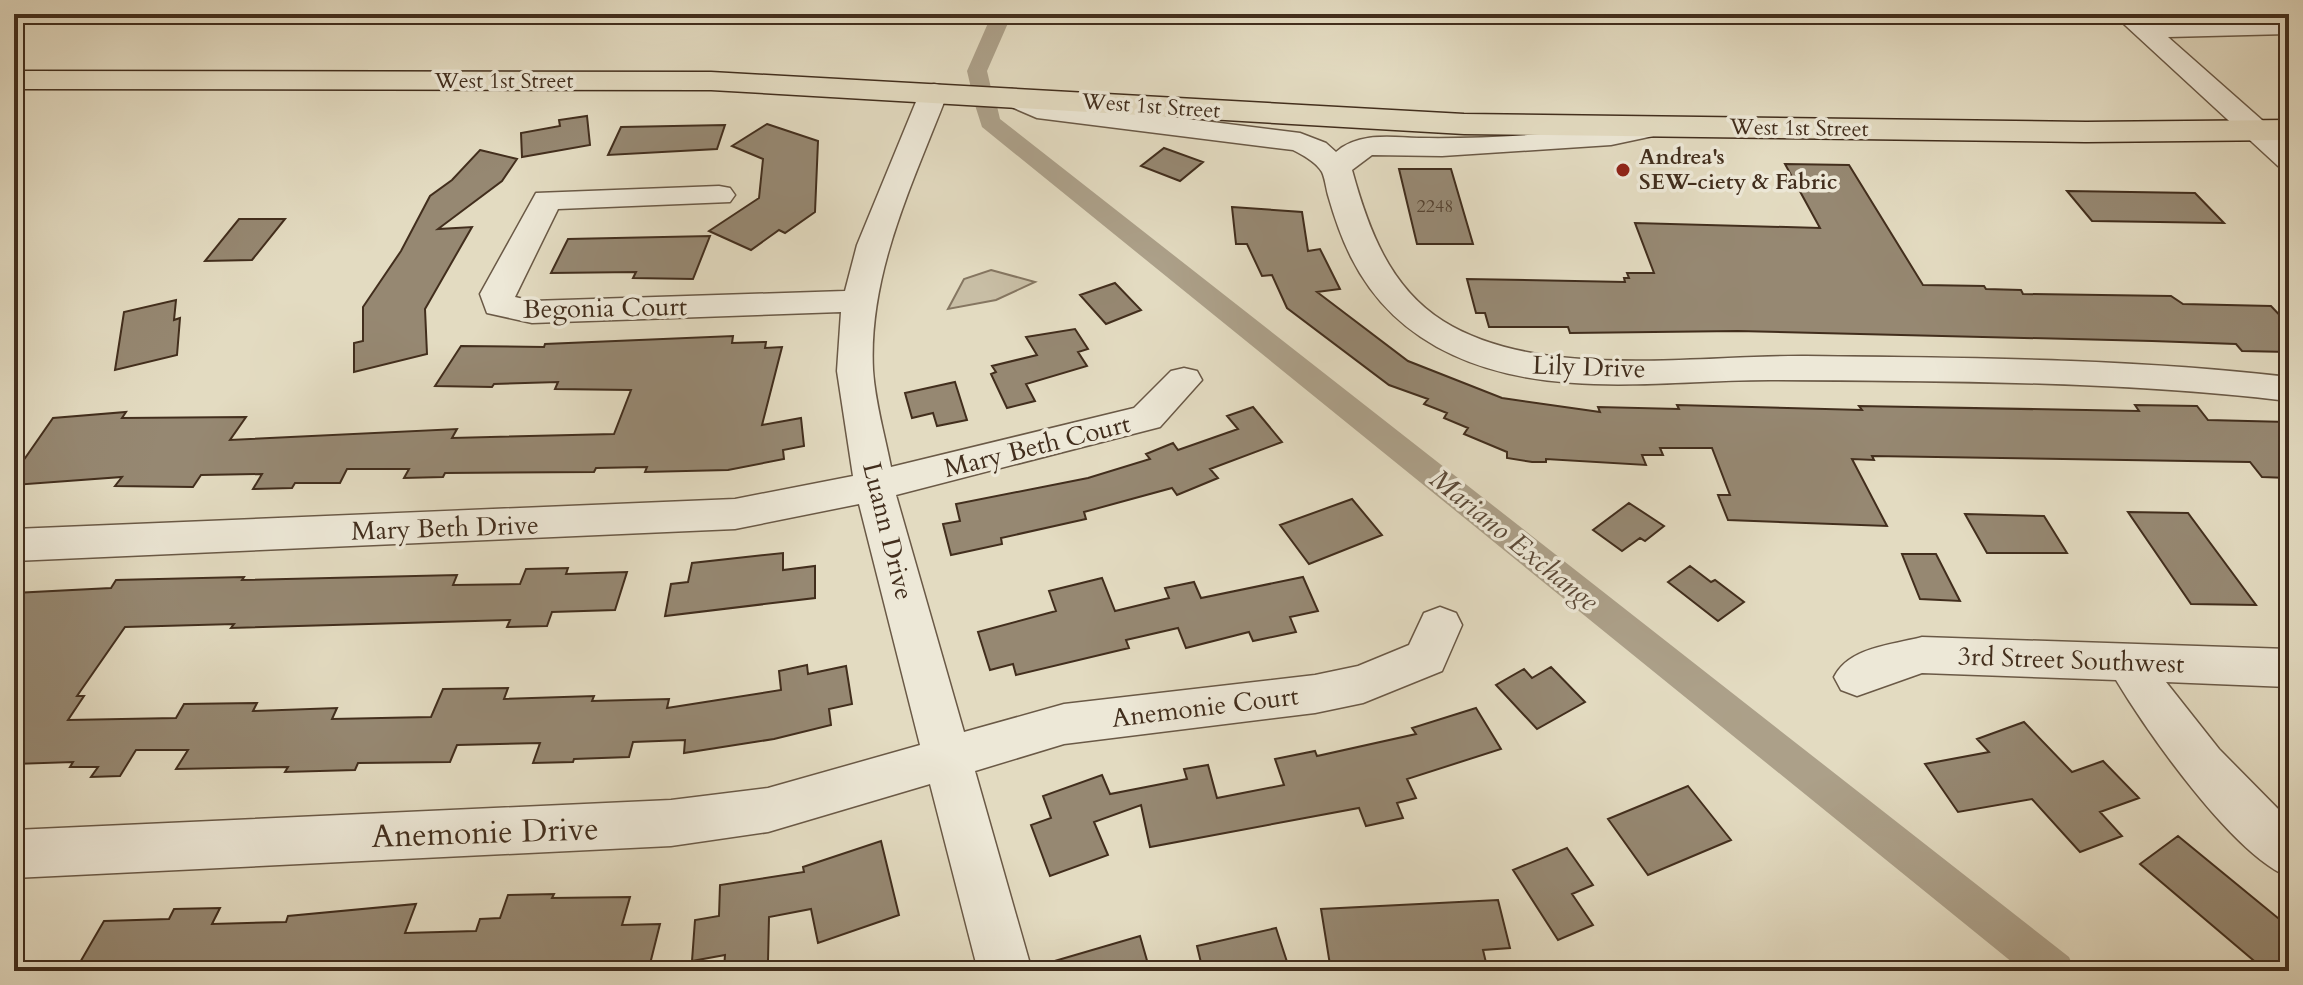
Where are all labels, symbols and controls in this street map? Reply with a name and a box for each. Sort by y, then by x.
street label: West 1st Street [434,66,574,96]
street label: West 1st Street [1080,86,1221,126]
street label: West 1st Street [1728,112,1869,144]
place label: Andrea's SEW-ciety & Fabric [1639,142,1837,197]
marker: Andrea's SEW-ciety & Fabric [1614,161,1632,179]
house number: 2248 [1417,194,1453,219]
street label: Begonia Court [523,289,687,327]
street label: Lily Drive [1532,348,1646,386]
street label: Mary Beth Court [940,406,1134,486]
street label: Luann Drive [854,459,922,603]
water label: Mariano Exchange [1422,460,1607,620]
street label: Mary Beth Drive [351,507,539,549]
street label: 3rd Street Southwest [1957,639,2185,681]
street label: Anemonie Court [1110,678,1300,736]
street label: Anemonie Drive [371,807,599,859]

